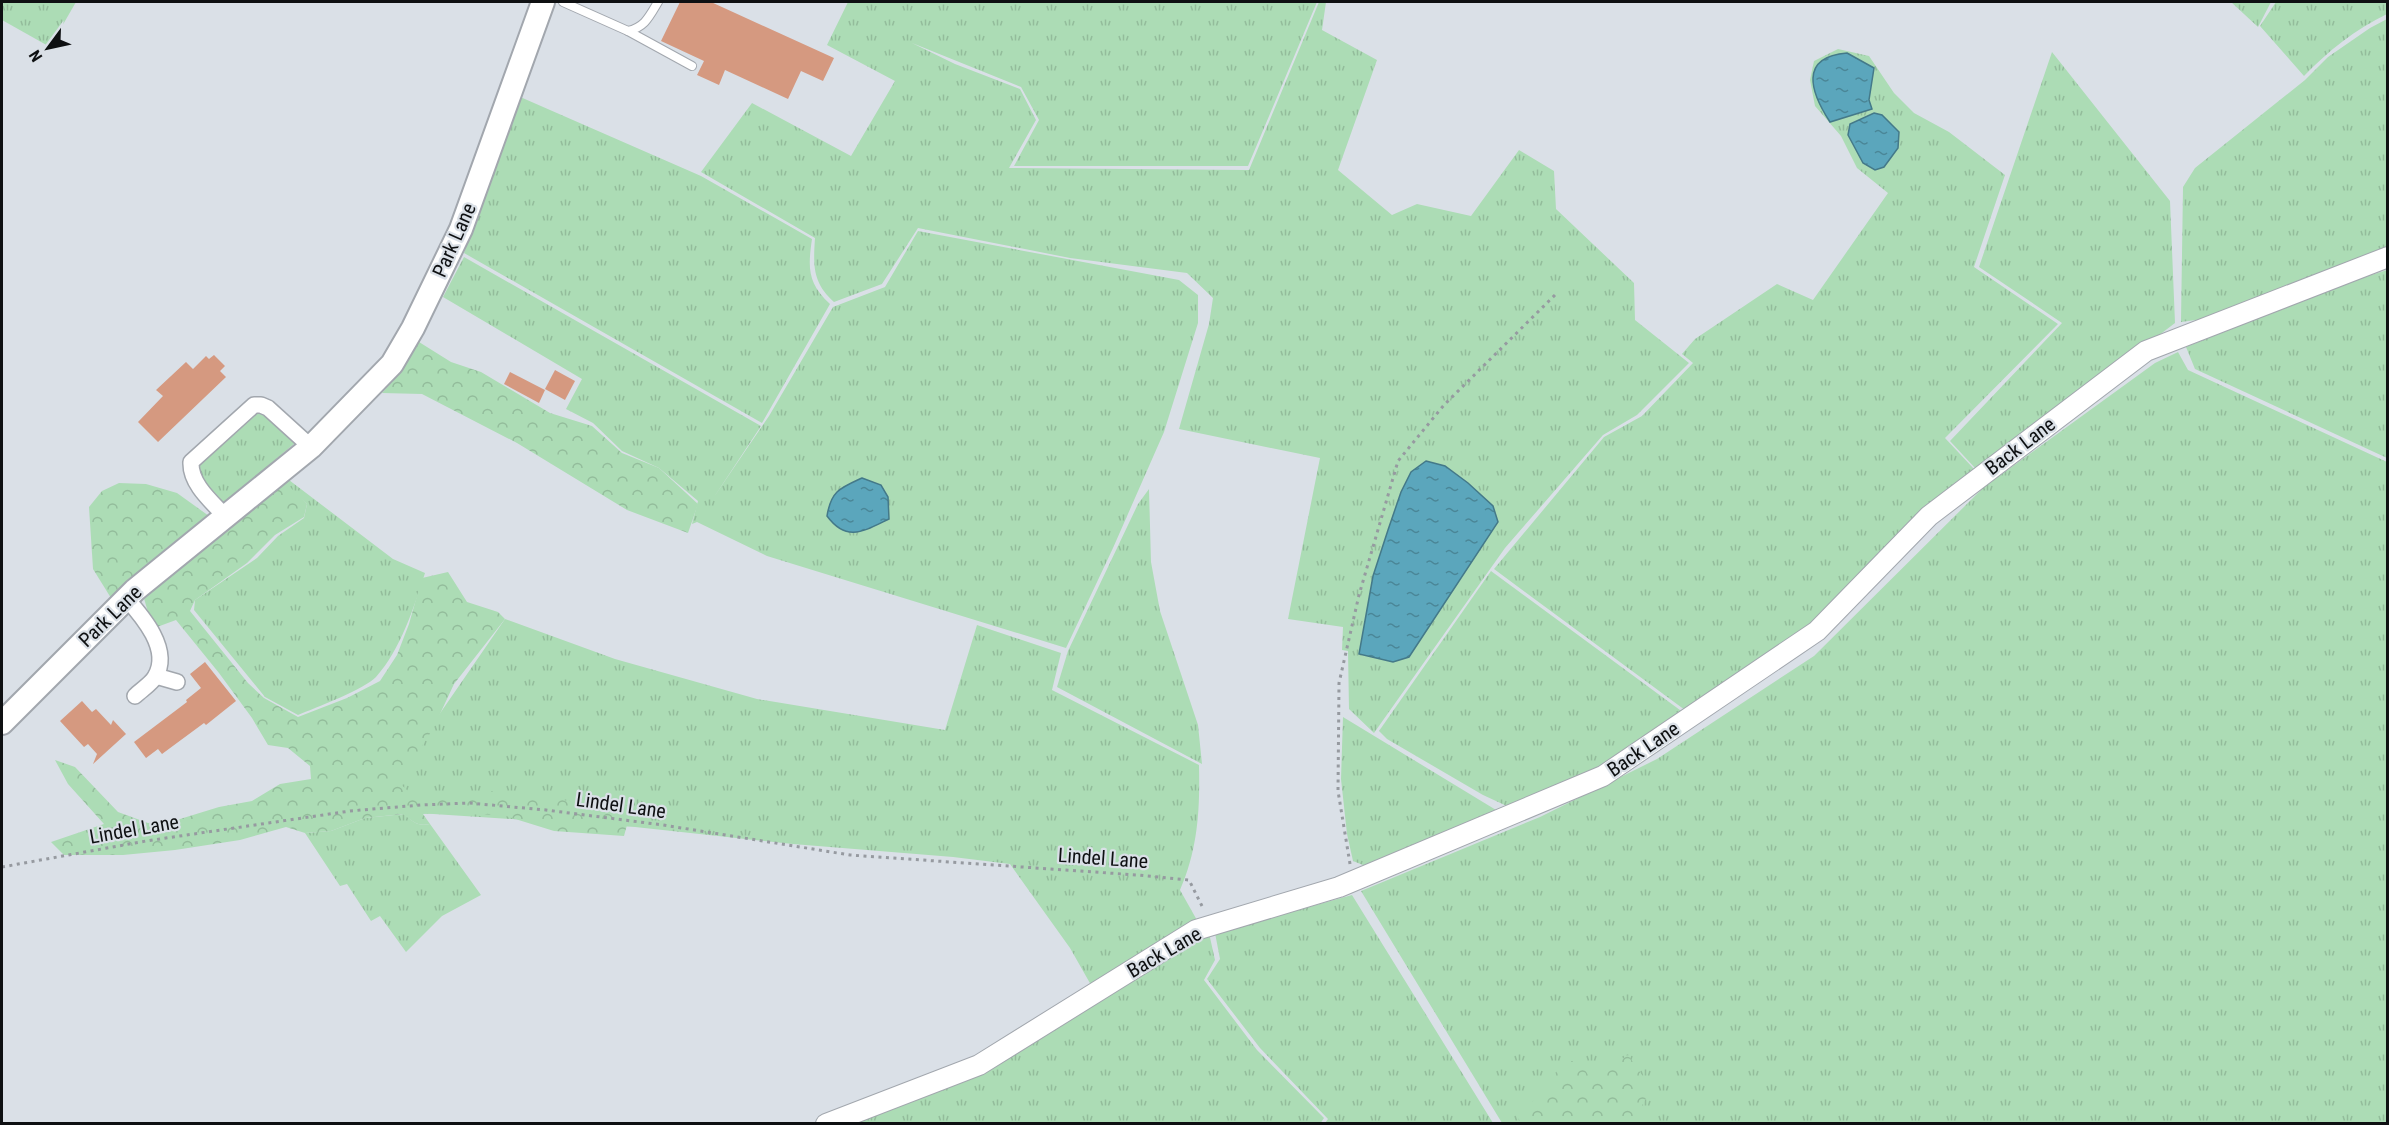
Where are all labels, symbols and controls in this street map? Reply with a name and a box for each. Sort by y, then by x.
north arrow [18,18,78,78]
text: N [25,47,46,65]
street label: Park Lane [427,199,481,281]
street label: Back Lane [1980,412,2060,480]
street label: Park Lane [73,580,147,652]
street label: Back Lane [1603,716,1683,782]
street label: Lindel Lane [575,787,667,823]
street label: Lindel Lane [87,809,181,849]
street label: Lindel Lane [1057,843,1149,873]
street label: Back Lane [1123,921,1205,983]

